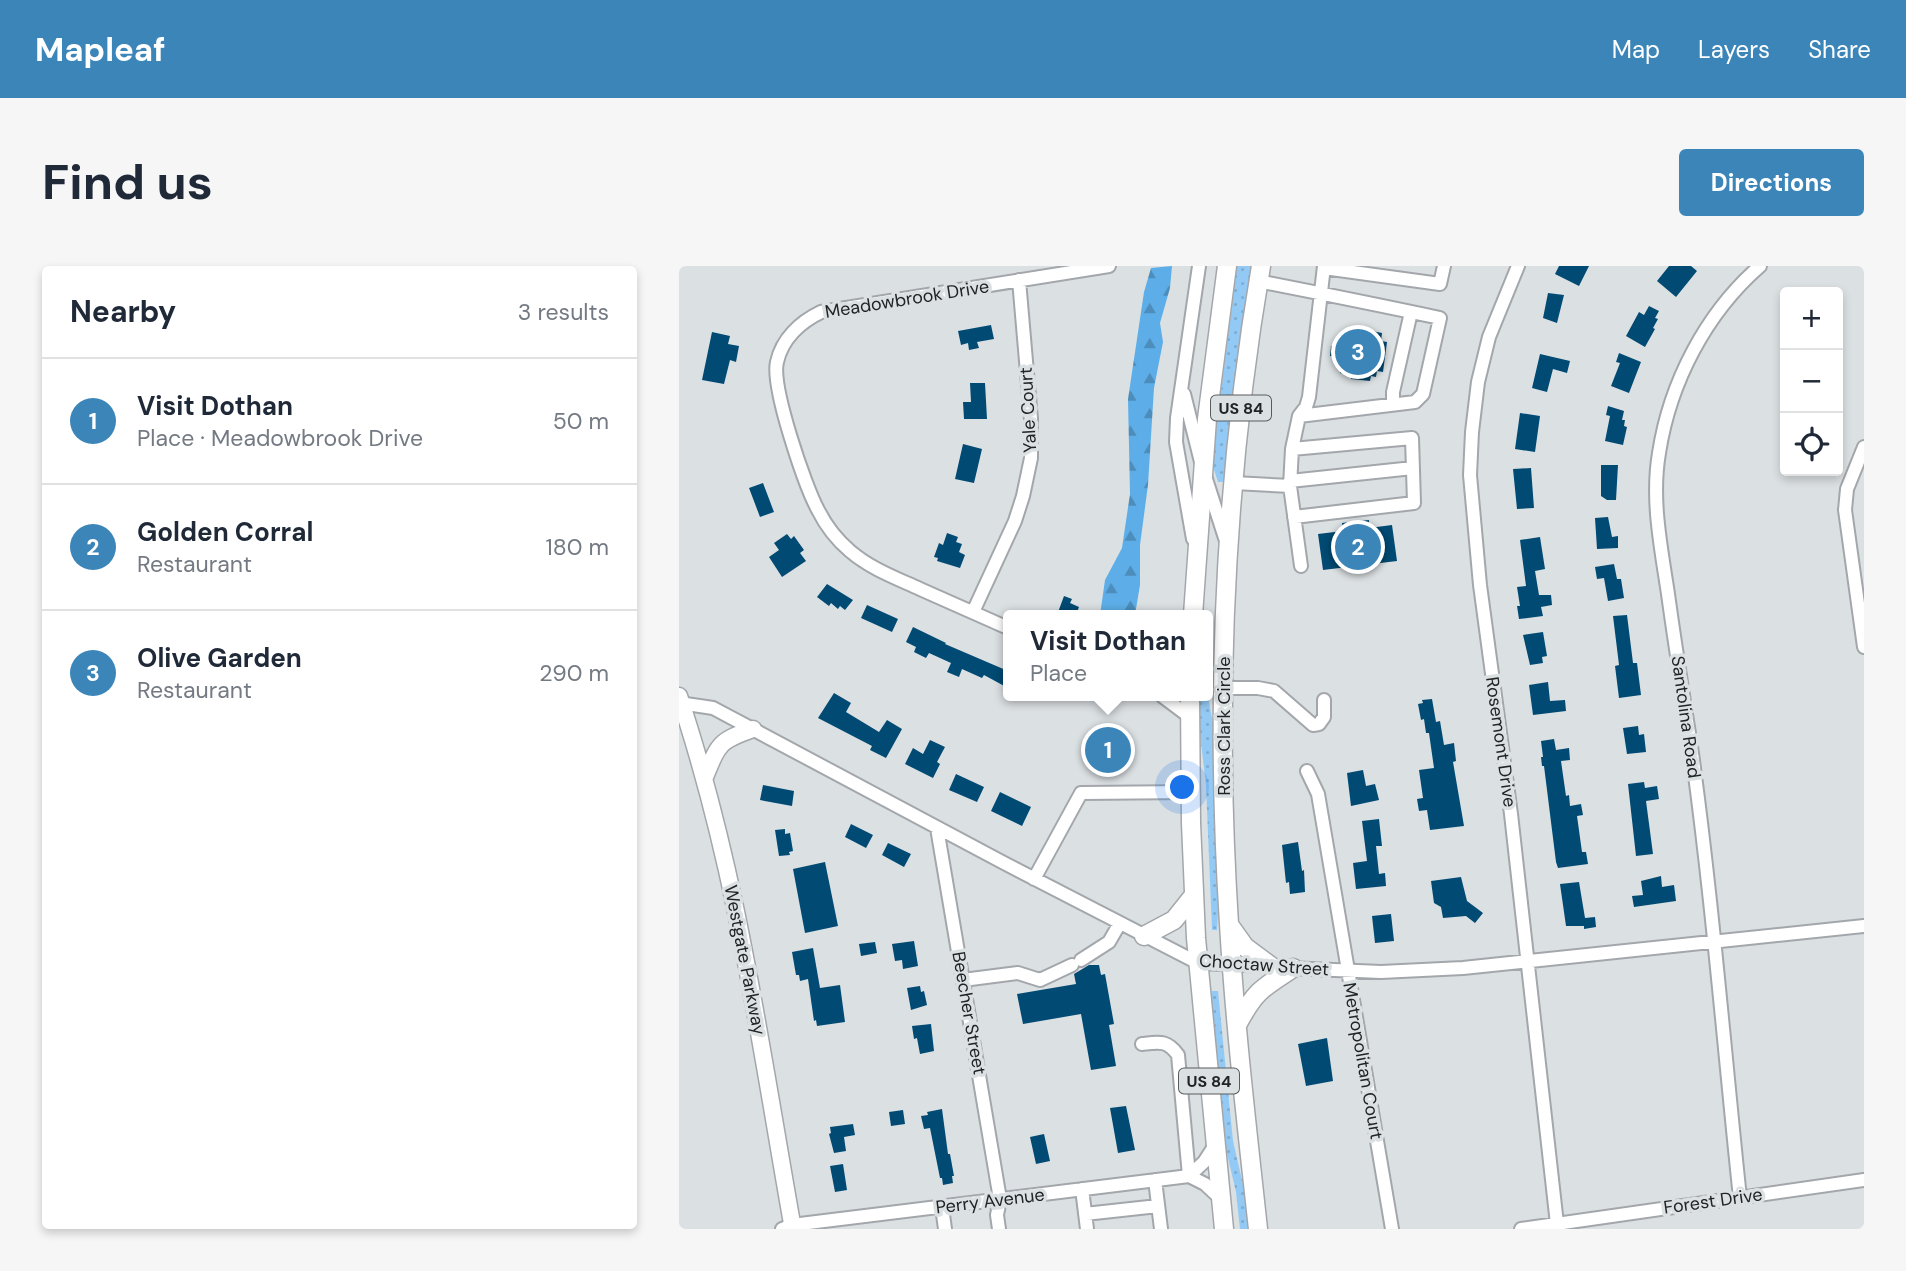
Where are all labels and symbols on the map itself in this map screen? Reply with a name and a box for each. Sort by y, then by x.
street label: Meadowbrook Drive [823,274,991,324]
pin: 3 [1335,326,1381,378]
street label: Yale Court [1014,367,1042,453]
road number: US 84 [1211,396,1271,420]
pin: 2 [1335,521,1381,573]
street label: Santolina Road [1666,654,1706,780]
street label: Ross Clark Circle [1212,657,1236,796]
street label: Rosemont Drive [1480,675,1522,809]
pin: 1 [1085,724,1131,776]
your location [1165,770,1199,804]
street label: Westgate Parkway [719,883,771,1037]
street label: Choctaw Street [1198,948,1330,982]
street label: Beecher Street [946,950,992,1076]
street label: Metropolitan Court [1337,981,1389,1141]
road number: US 84 [1179,1068,1239,1094]
street label: Perry Avenue [934,1182,1046,1220]
street label: Forest Drive [1662,1182,1764,1220]

